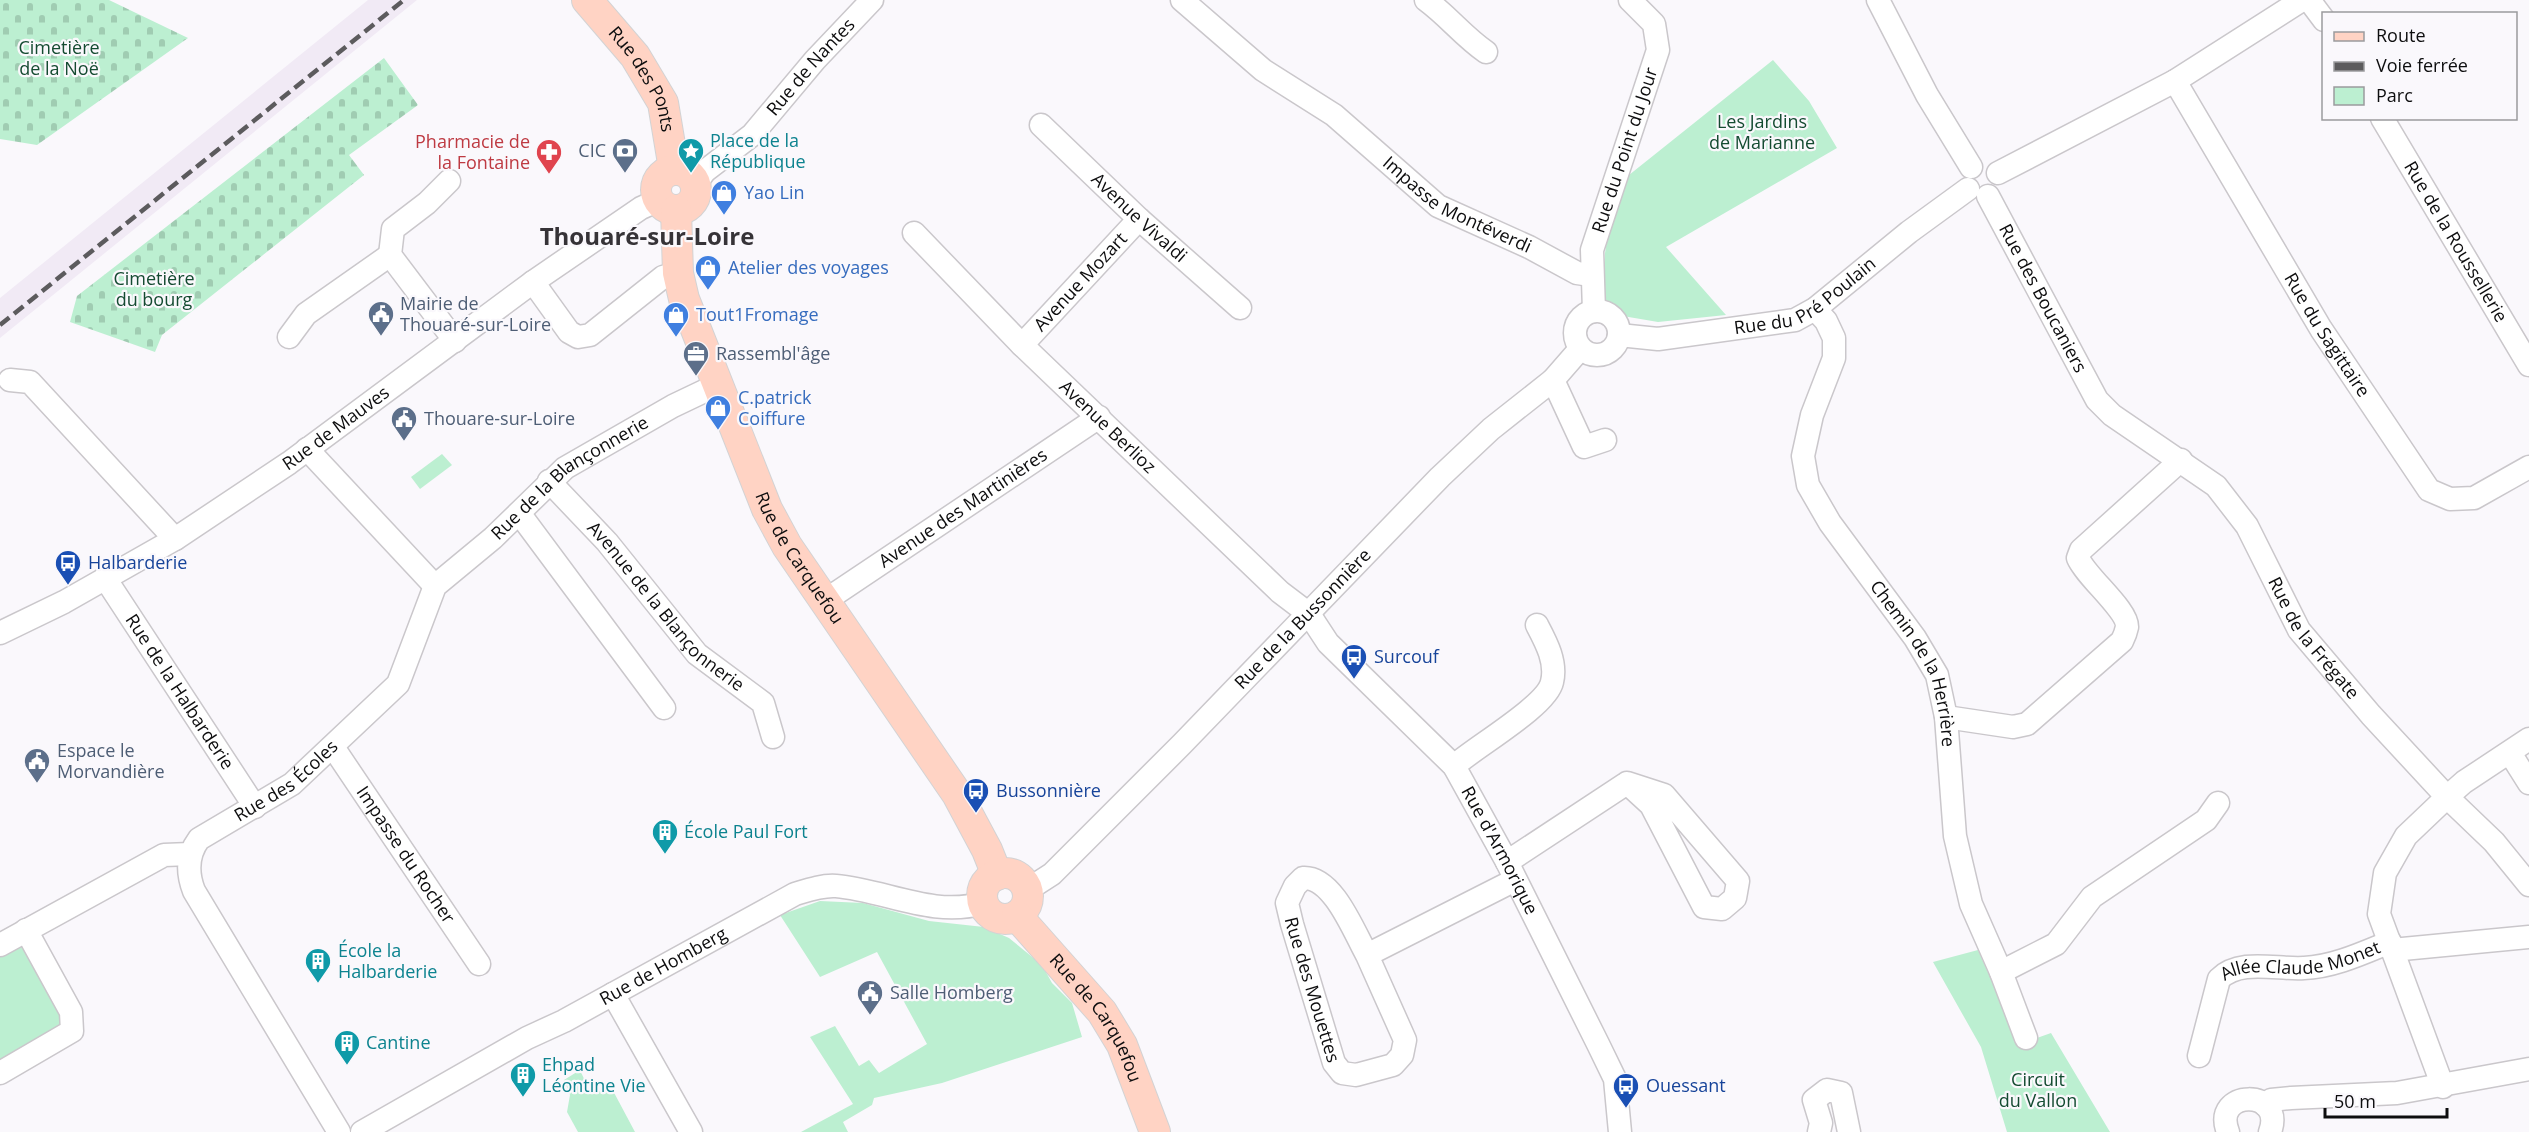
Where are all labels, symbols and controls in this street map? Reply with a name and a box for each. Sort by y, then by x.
legend [2322,12,2517,120]
street label: Rue de Nantes [760,13,860,120]
street label: Rue des Ponts [604,21,681,133]
text: Route [2376,23,2426,47]
park label: Cimetière de la Noë [18,35,100,80]
text: Voie ferrée [2376,53,2468,77]
street label: Rue du Point du Jour [1585,64,1663,236]
text: Parc [2376,83,2413,107]
park label: Les Jardins de Marianne [1709,109,1815,154]
place label: Place de la République [710,128,806,173]
place label: Pharmacie de la Fontaine [415,129,530,174]
bank icon: CIC [610,136,640,174]
place icon: Place de la République [676,136,706,174]
pharmacy icon: Pharmacie de la Fontaine [534,137,564,175]
place label: CIC [578,138,606,162]
street label: Impasse Montéverdi [1378,150,1536,258]
street label: Rue de la Roussellerie [2399,156,2514,326]
street label: Avenue Vivaldi [1087,167,1193,267]
shop icon: Yao Lin [709,178,739,216]
place label: Yao Lin [744,180,805,204]
district label: Thouaré-sur-Loire [540,219,754,252]
street label: Rue des Boucaniers [1994,219,2093,376]
street label: Avenue Mozart [1028,227,1132,336]
street label: Rue du Pré Poulain [1733,251,1880,339]
shop icon: Atelier des voyages [693,253,723,291]
place label: Atelier des voyages [728,255,889,279]
park label: Cimetière du bourg [113,266,195,311]
street label: Rue du Sagittaire [2279,268,2376,401]
place label: Mairie de Thouaré-sur-Loire [400,291,551,336]
public building icon: Mairie de Thouaré-sur-Loire [366,299,396,337]
shop icon: Tout1Fromage [661,300,691,338]
place label: Tout1Fromage [696,302,819,326]
office icon: Rassembl'âge [681,339,711,377]
place label: Rassembl'âge [716,341,830,365]
street label: Avenue Berlioz [1055,374,1162,478]
street label: Rue de Mauves [277,380,394,475]
place label: C.patrick Coiffure [738,385,812,430]
shop icon: C.patrick Coiffure [703,393,733,431]
public building icon: Thouare-sur-Loire [389,404,419,442]
place label: Thouare-sur-Loire [424,406,575,430]
street label: Rue de la Blançonnerie [485,410,652,545]
street label: Avenue des Martinières [874,442,1051,572]
street label: Rue de Carquefou [750,488,850,628]
street label: Avenue de la Blançonnerie [583,516,750,696]
street label: Rue de la Bussonnière [1229,543,1376,694]
bus stop icon: Halbarderie [53,548,83,586]
place label: Halbarderie [88,550,187,574]
street label: Rue de la Frégate [2263,572,2365,704]
street label: Chemin de la Herrière [1865,575,1961,748]
street label: Rue de la Halbarderie [121,609,240,774]
bus stop icon: Surcouf [1339,642,1369,680]
place label: Surcouf [1374,644,1440,668]
street label: Rue des Écoles [229,734,342,827]
place label: Espace le Morvandière [57,738,165,783]
public building icon: Espace le Morvandière [22,746,52,784]
bus stop icon: Bussonnière [961,776,991,814]
place label: Bussonnière [996,778,1101,802]
street label: Impasse du Rocher [352,781,462,928]
street label: Rue d'Armorique [1456,782,1544,918]
building icon: École Paul Fort [650,817,680,855]
place label: École Paul Fort [684,819,808,843]
street label: Rue des Mouettes [1280,914,1346,1065]
street label: Rue de Homberg [595,921,731,1010]
street label: Allée Claude Monet [2215,934,2384,985]
place label: École la Halbarderie [338,938,437,983]
building icon: École la Halbarderie [303,946,333,984]
street label: Rue de Carquefou [1045,948,1148,1085]
public building icon: Salle Homberg [855,978,885,1016]
place label: Salle Homberg [890,980,1013,1004]
building icon: Cantine [332,1028,362,1066]
place label: Cantine [366,1030,431,1054]
place label: Ehpad Léontine Vie [542,1052,646,1097]
building icon: Ehpad Léontine Vie [508,1060,538,1098]
park label: Circuit du Vallon [1999,1067,2077,1112]
bus stop icon: Ouessant [1611,1071,1641,1109]
place label: Ouessant [1646,1073,1726,1097]
scale bar [2325,1081,2446,1119]
text: 50 m [2334,1089,2376,1113]

